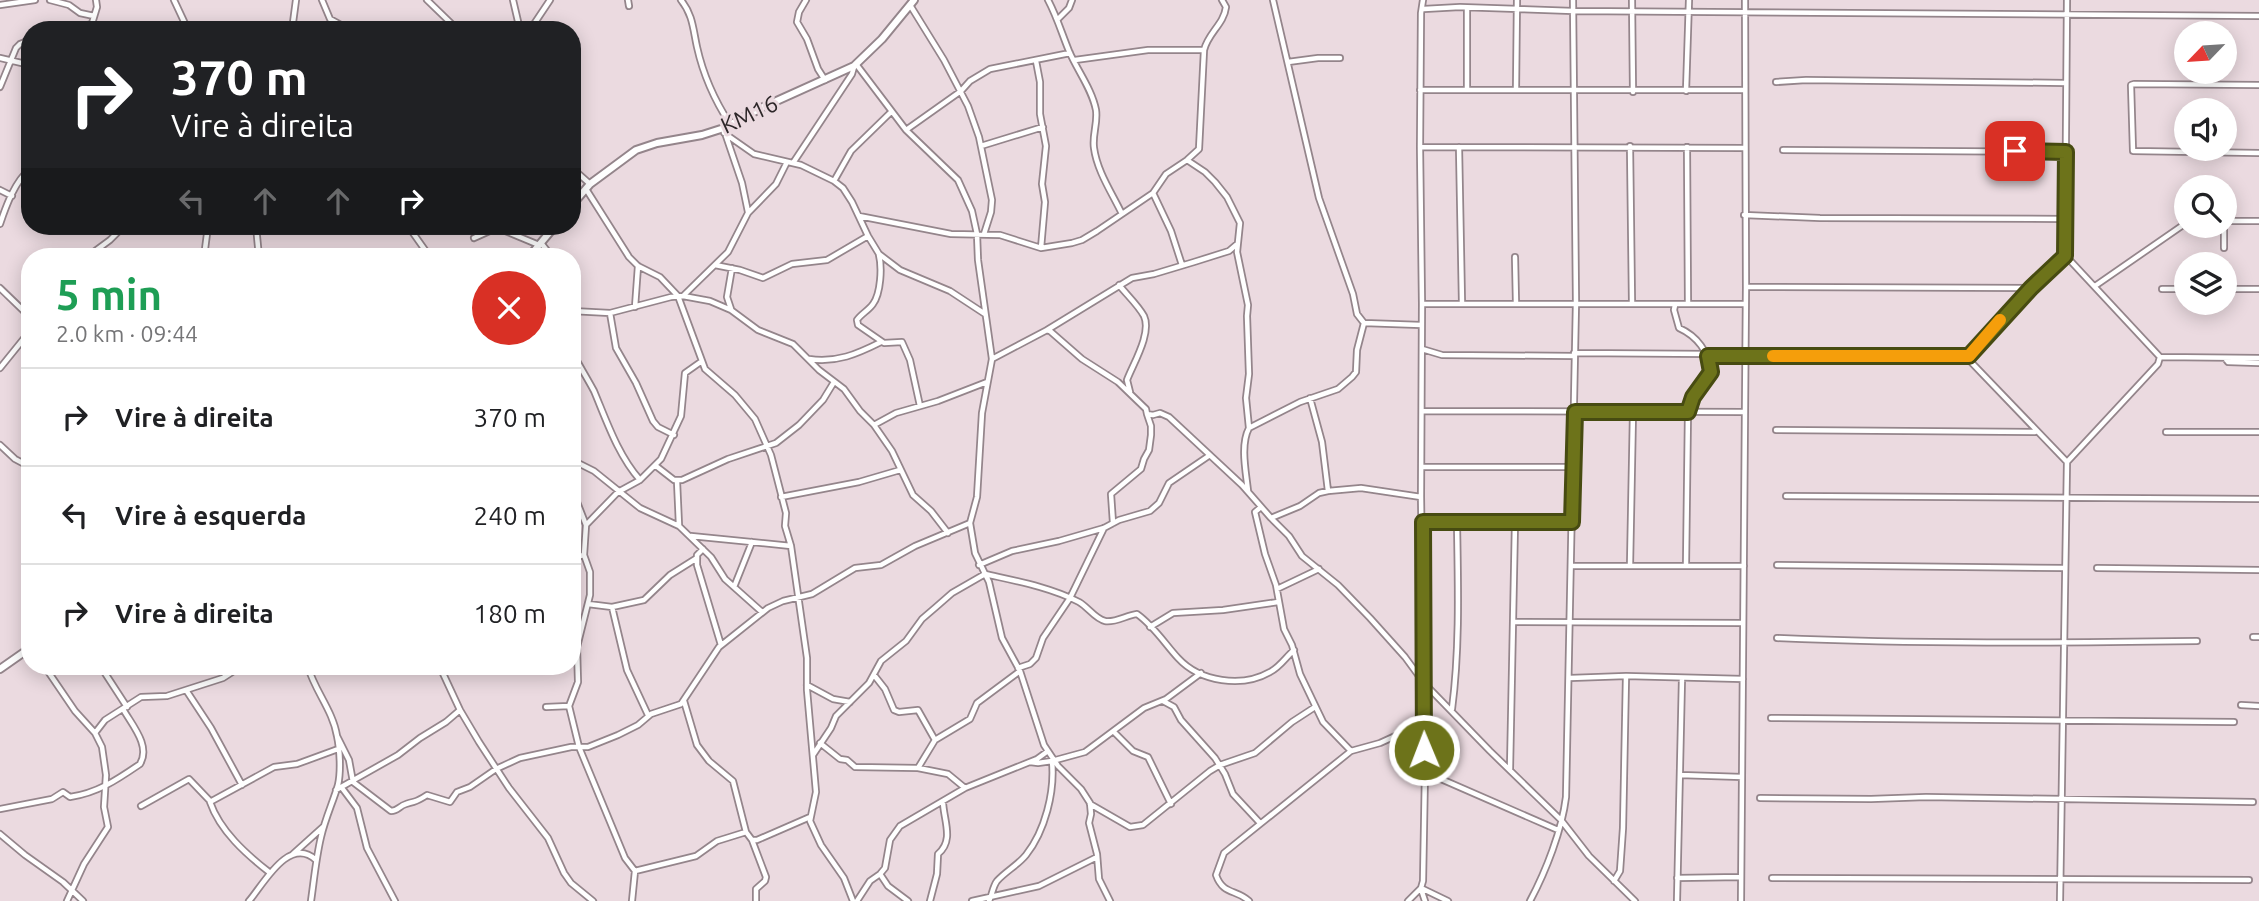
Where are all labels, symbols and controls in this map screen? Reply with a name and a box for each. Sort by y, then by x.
north arrow [2174,21,2236,84]
map controls [2174,21,2237,315]
icon: right [56,49,147,140]
text: 370 m [171,49,308,104]
street label: KM16 [717,90,781,138]
button: sound [2174,98,2237,161]
text: Vire à direita [171,107,354,143]
pin [1985,121,2045,181]
icon: arrive [1996,132,2034,170]
button: search [2174,175,2237,238]
icon: left [173,182,211,220]
icon: ahead [246,182,284,220]
icon: ahead [319,182,357,220]
icon: right [392,182,430,220]
button: layers [2174,252,2237,315]
text: 5 min [56,271,162,318]
button: close [472,271,546,345]
text: 2.0 km · 09:44 [56,321,198,346]
icon: right [56,398,94,436]
text: Vire à direita [115,403,274,432]
text: 370 m [474,403,546,432]
icon: left [56,496,94,534]
text: Vire à esquerda [115,501,306,530]
text: 240 m [474,501,546,530]
icon: right [56,594,94,632]
text: Vire à direita [115,599,274,628]
text: 180 m [474,599,546,628]
position arrow [1387,713,1461,787]

